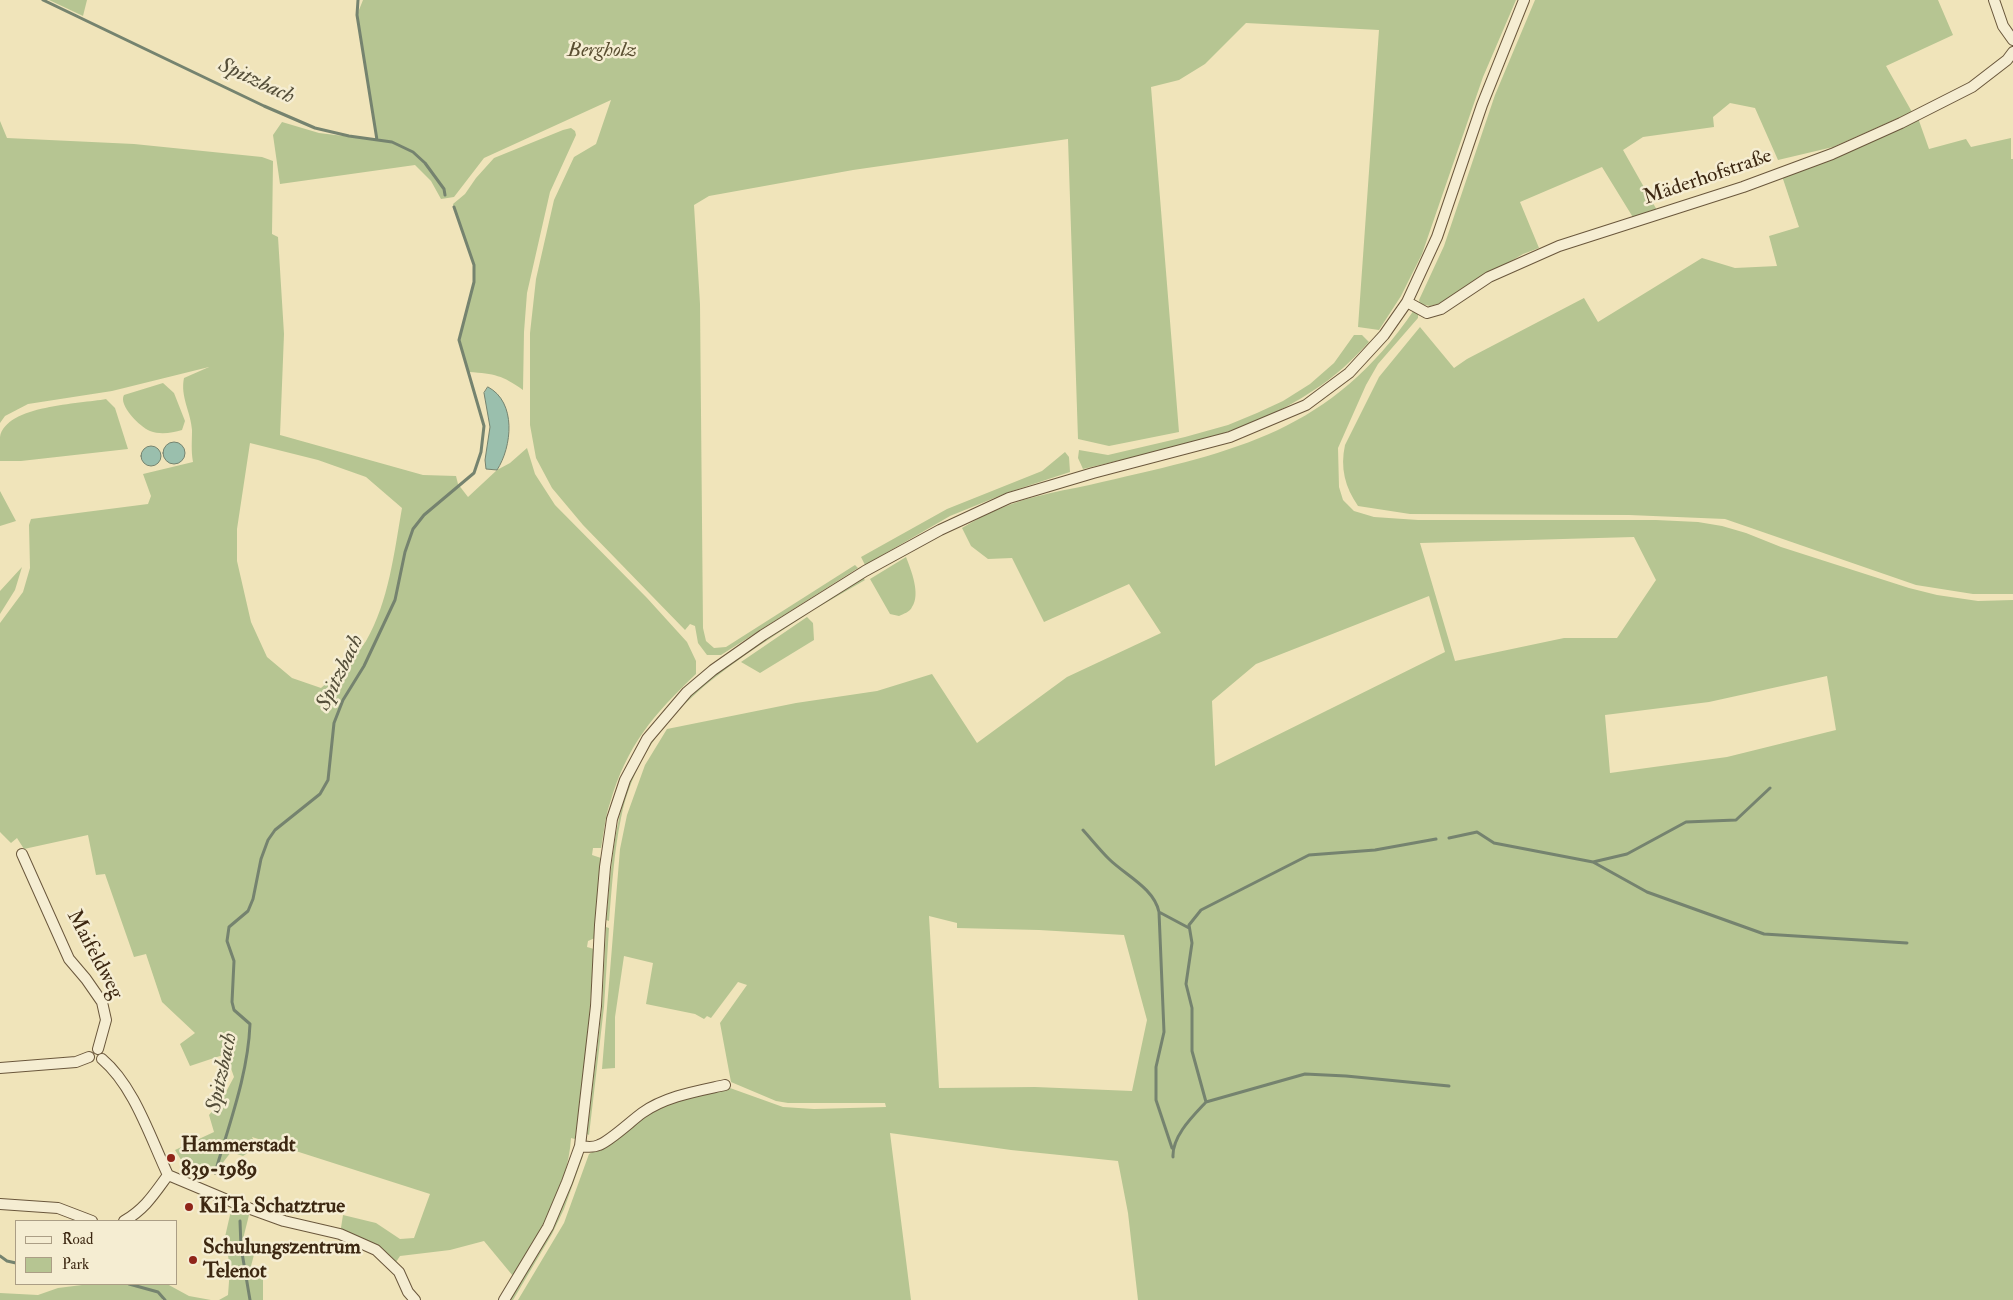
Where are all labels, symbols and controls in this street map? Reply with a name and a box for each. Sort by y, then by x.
park label: Bergholz [567,38,637,64]
water label: Spitzbach [214,53,298,111]
street label: Mäderhofstraße [1640,144,1776,212]
water label: Spitzbach [311,631,371,715]
street label: Maifeldweg [60,906,128,1004]
water label: Spitzbach [202,1031,244,1115]
place label: Hammerstadt 839-1989 [181,1133,296,1183]
marker: Hammerstadt 839-1989 [165,1152,177,1164]
place label: KiITa Schatztrue [199,1194,345,1220]
marker: KiITa Schatztrue [183,1201,195,1213]
legend [15,1220,178,1285]
text: Road [62,1230,93,1249]
place label: Schulungszentrum Telenot [203,1235,361,1285]
marker: Schulungszentrum Telenot [187,1254,199,1266]
text: Park [62,1255,89,1274]

